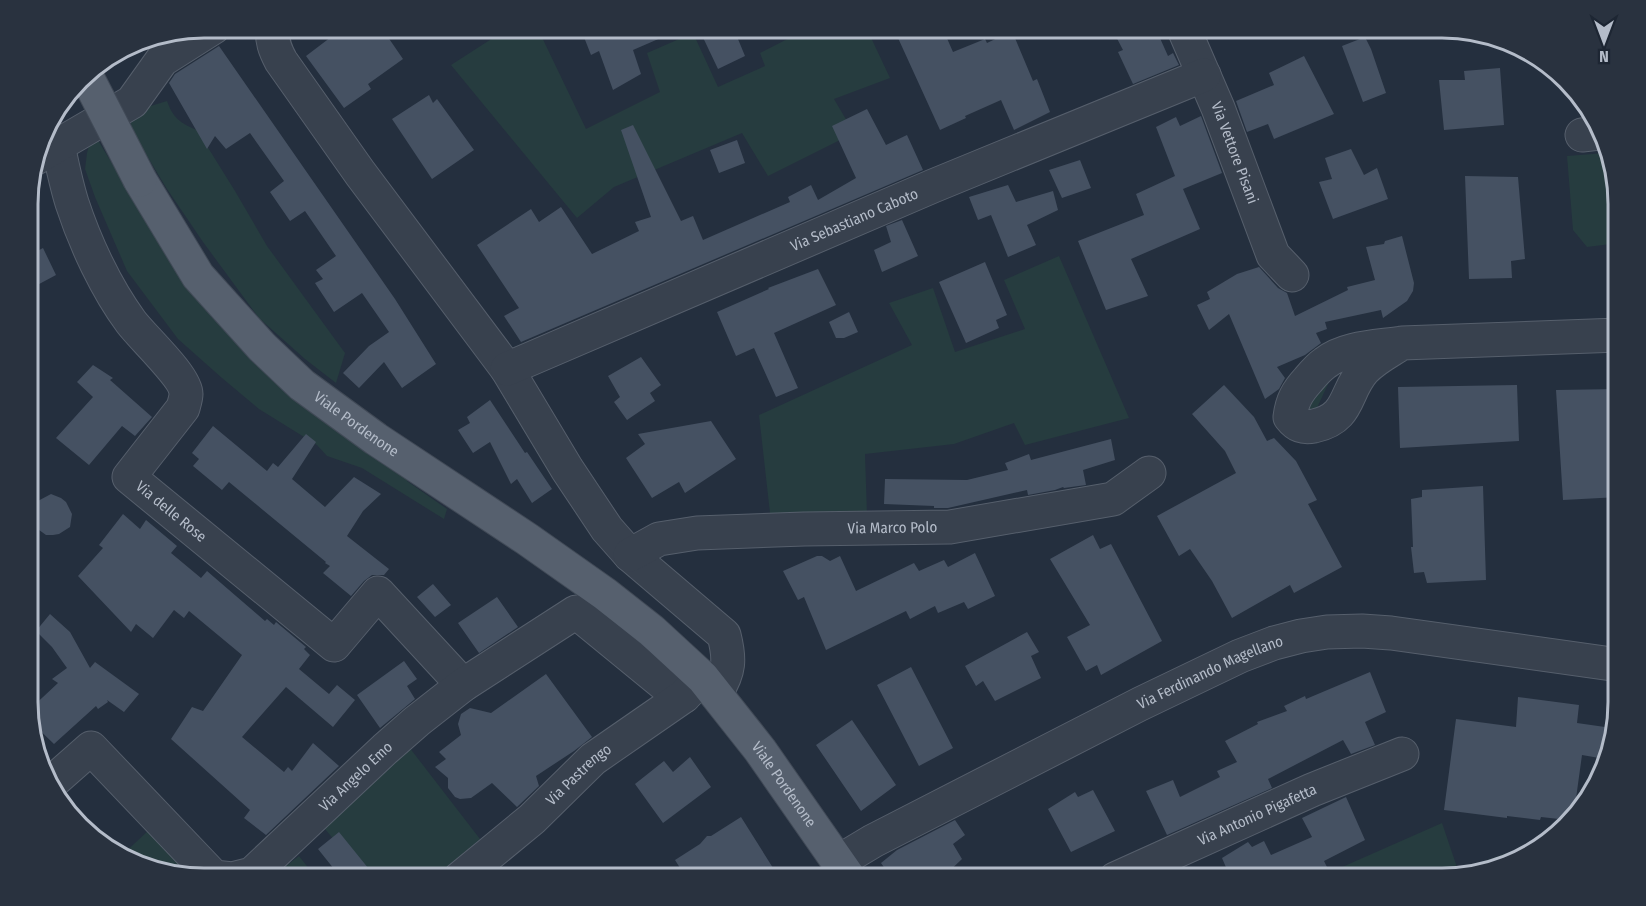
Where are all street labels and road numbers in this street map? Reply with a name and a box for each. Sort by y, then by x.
street label: Via Vettore Pisani [1207,99,1262,206]
street label: Via Sebastiano Caboto [788,184,921,255]
street label: Viale Pordenone [310,388,402,461]
street label: Via delle Rose [132,477,210,546]
street label: Via Marco Polo [847,518,937,537]
street label: Via Ferdinando Magellano [1134,632,1285,713]
street label: Via Angelo Emo [315,738,396,815]
street label: Viale Pordenone [748,738,820,831]
street label: Via Pastrengo [542,740,615,809]
street label: Via Antonio Pigafetta [1195,780,1319,849]

